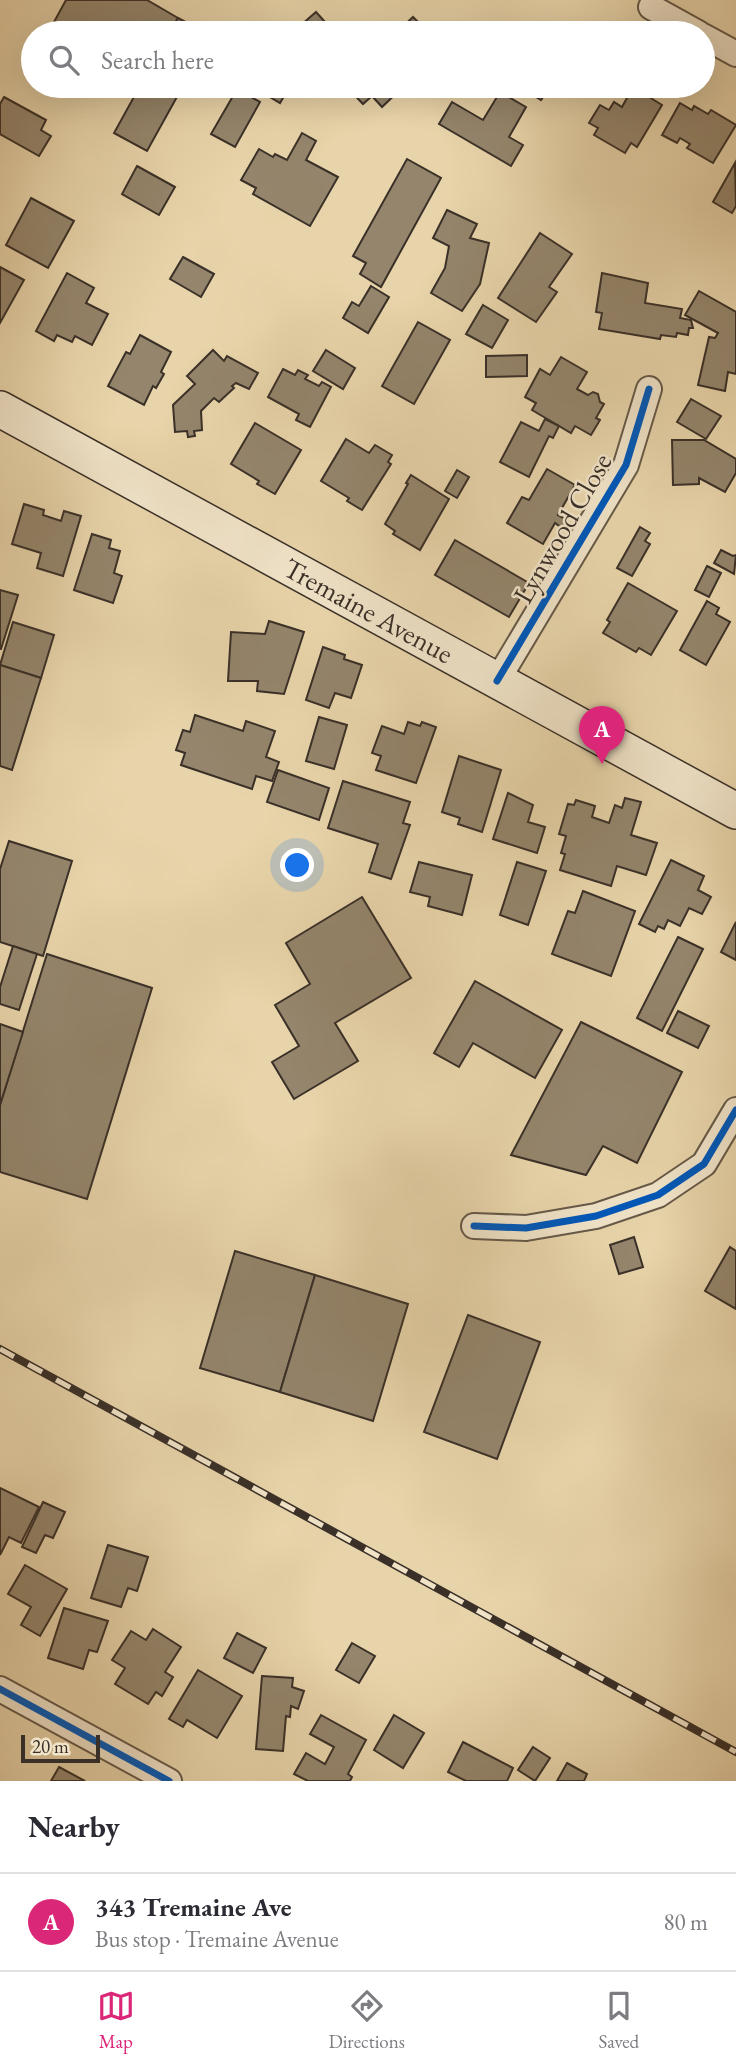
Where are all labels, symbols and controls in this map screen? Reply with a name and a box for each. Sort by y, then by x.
search box [21,21,715,98]
icon: search [45,41,83,79]
text: Search here [101,43,214,77]
street label: Lynwood Close [504,446,620,610]
street label: Tremaine Avenue [278,550,460,671]
pin: A [579,706,625,764]
your location [280,848,314,882]
scale bar [21,1732,100,1764]
text: 20 m [32,1734,69,1759]
text: Nearby [28,1807,120,1846]
text: 343 Tremaine Ave [95,1890,292,1924]
text: A [43,1907,59,1937]
text: 80 m [663,1907,708,1937]
text: Bus stop · Tremaine Avenue [95,1924,339,1954]
tab: Map [97,1987,135,2054]
tab: Directions [328,1987,405,2054]
tab: Saved [598,1987,639,2054]

